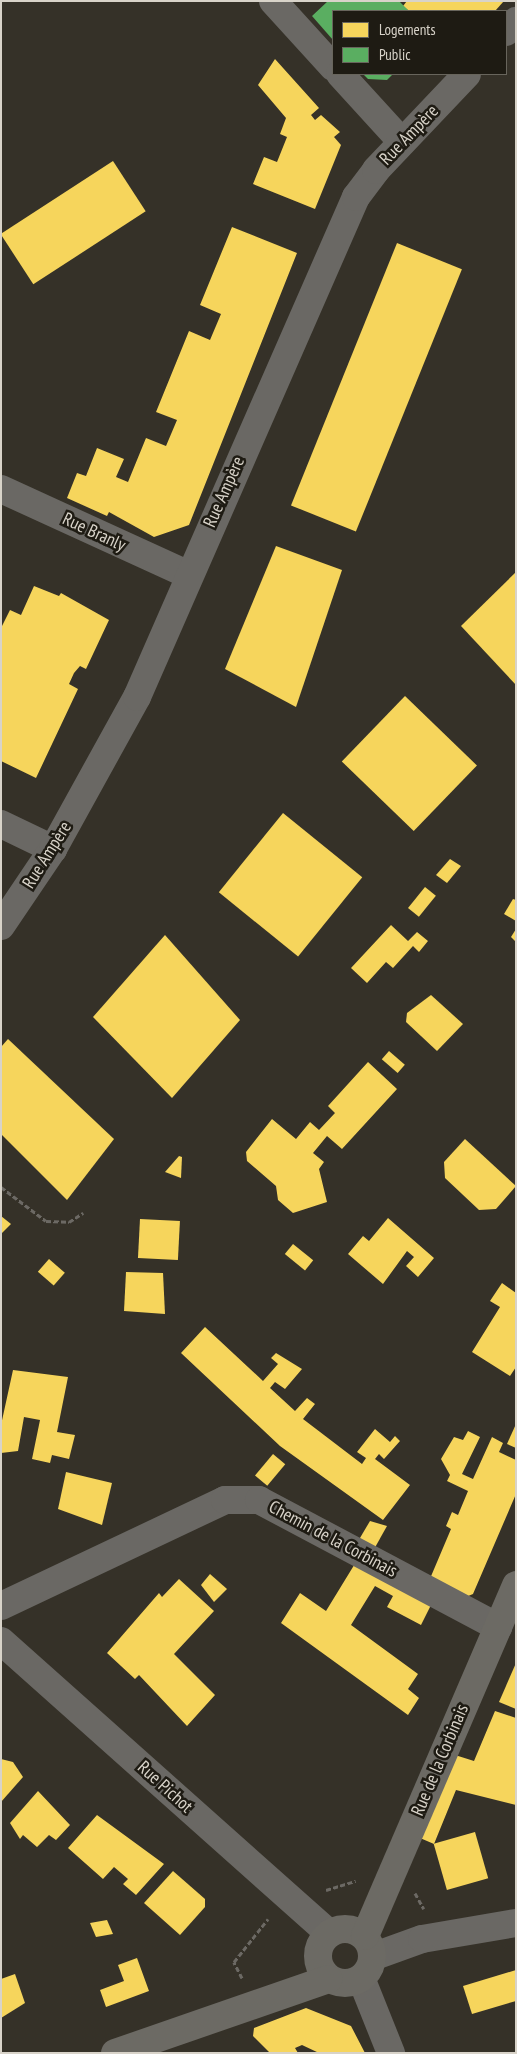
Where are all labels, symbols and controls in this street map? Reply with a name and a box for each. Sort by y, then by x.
legend [332,10,507,75]
text: Logements [379,20,435,39]
text: Public [379,45,410,64]
street label: Rue Ampère [375,100,443,170]
street label: Rue Ampère [199,453,249,531]
street label: Rue Branly [59,508,129,556]
street label: Rue Ampère [18,817,76,893]
street label: Chemin de la Corbinais [265,1496,401,1582]
street label: Rue de la Corbinais [407,1701,473,1819]
street label: Rue Pichot [133,1757,197,1817]

